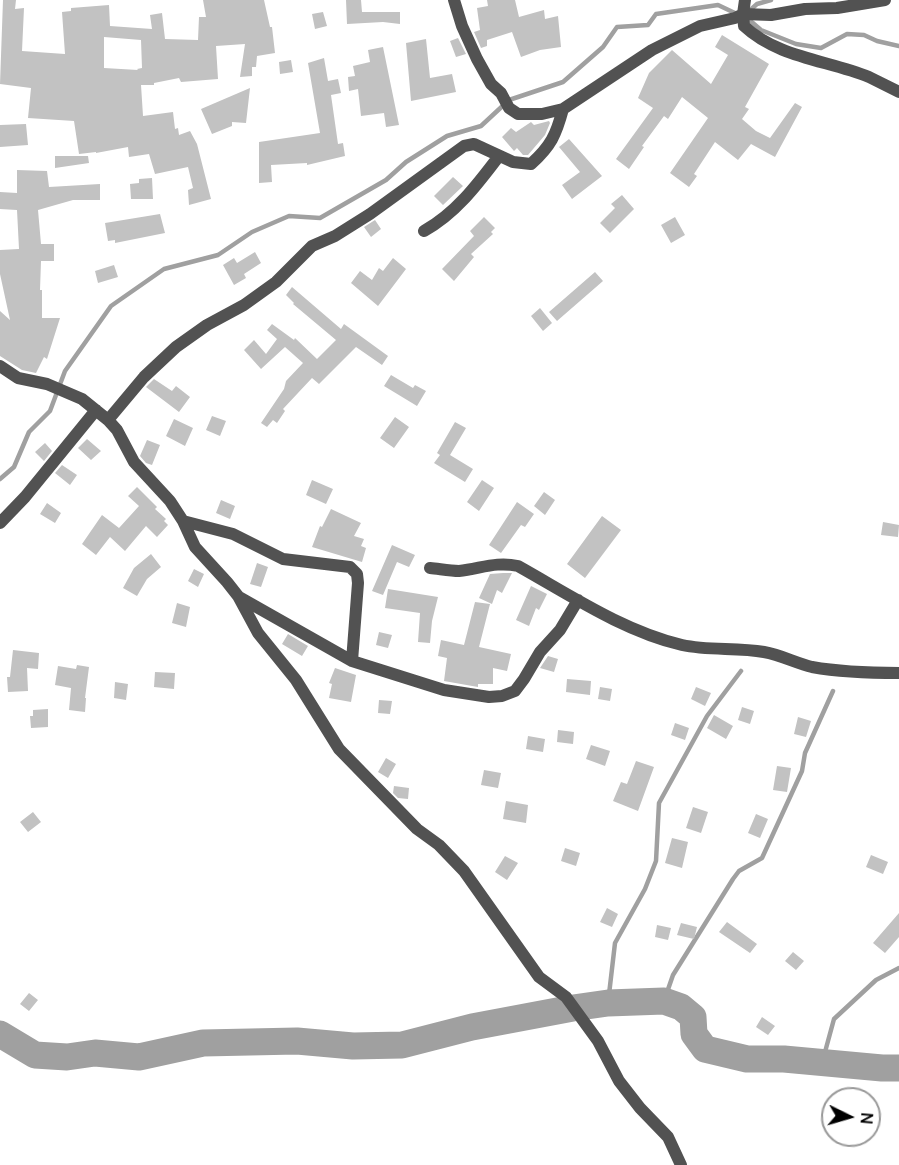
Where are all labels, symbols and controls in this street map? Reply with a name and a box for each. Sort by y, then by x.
north arrow [821,1087,881,1147]
text: N [855,1112,878,1125]

